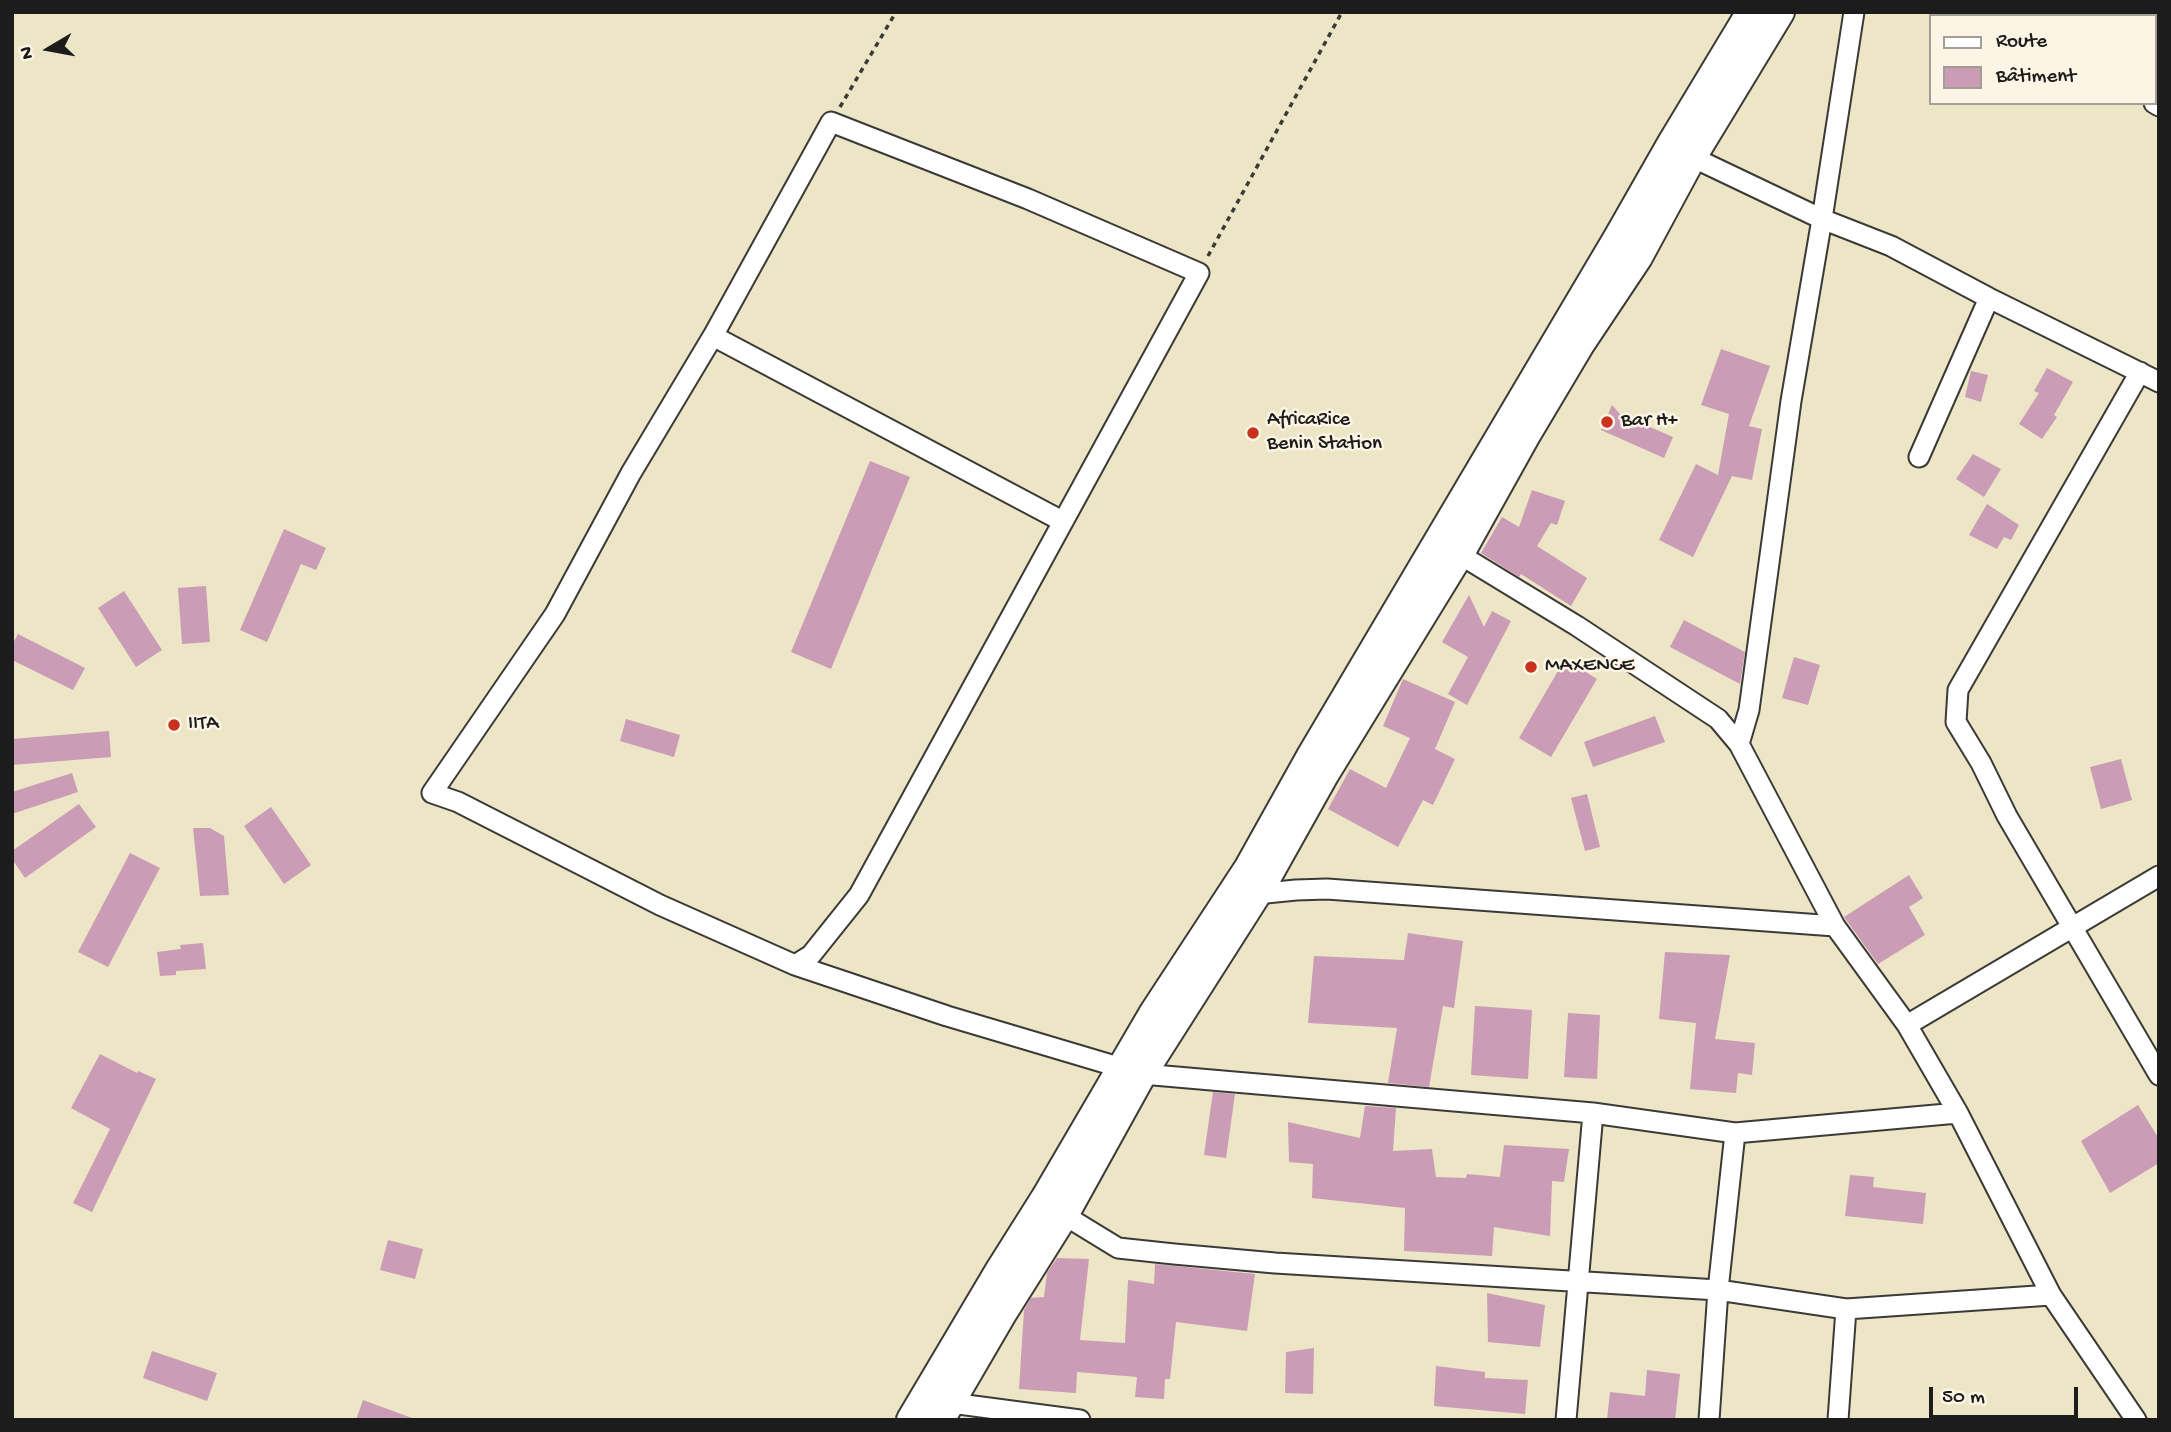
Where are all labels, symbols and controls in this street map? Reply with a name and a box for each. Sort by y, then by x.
north arrow [14,14,84,84]
legend [1930,14,2157,105]
text: Route [1996,30,2047,55]
text: N [15,45,40,61]
text: Bâtiment [1996,65,2076,90]
place label: AfricaRice Benin Station [1267,408,1382,458]
place label: Bar H+ [1621,409,1678,435]
marker: Bar H+ [1599,414,1615,430]
marker: AfricaRice Benin Station [1245,425,1261,441]
place label: MAXENCE [1545,654,1634,680]
marker: MAXENCE [1523,659,1539,675]
place label: IITA [188,712,219,738]
marker: IITA [166,717,182,733]
scale bar [1933,1372,2082,1416]
text: 50 m [1942,1386,1985,1411]

